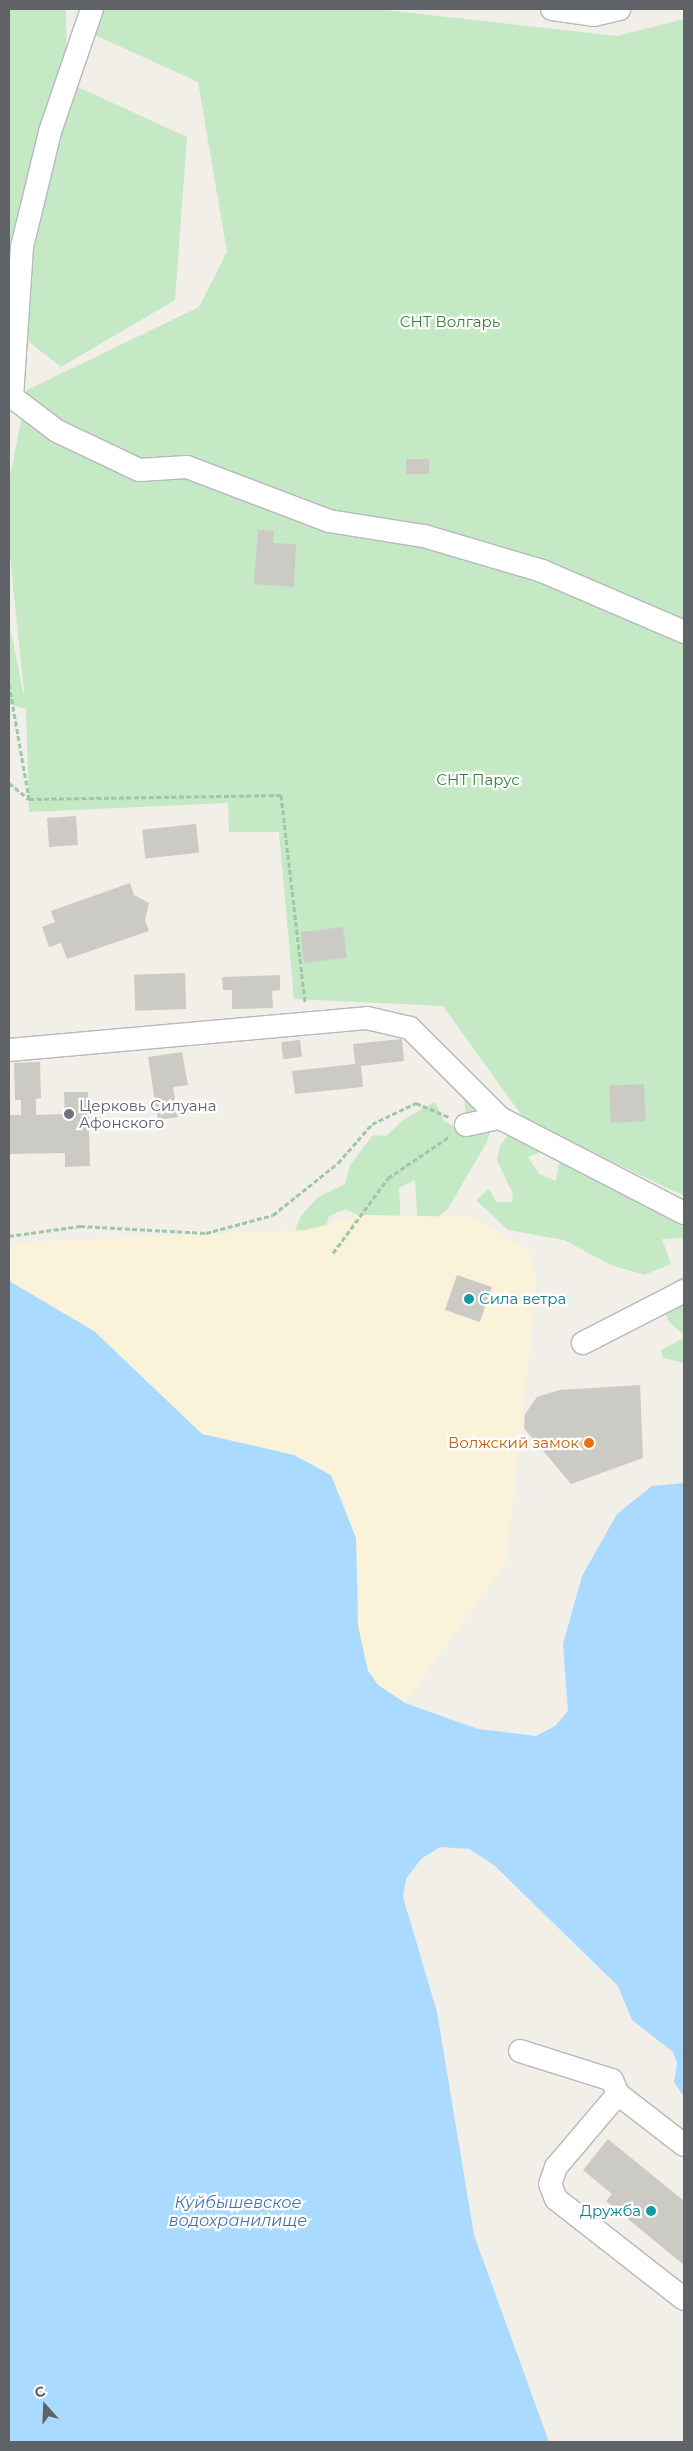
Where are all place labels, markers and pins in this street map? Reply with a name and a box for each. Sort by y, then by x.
place label: Церковь Силуана Афонского [79,1096,216,1131]
marker: Церковь Силуана Афонского [63,1108,75,1120]
place label: Сила ветра [479,1290,566,1308]
marker: Сила ветра [463,1293,475,1305]
place label: Волжский замок [448,1434,579,1452]
marker: Волжский замок [583,1437,595,1449]
place label: Дружба [580,2202,641,2220]
marker: Дружба [645,2205,657,2217]

